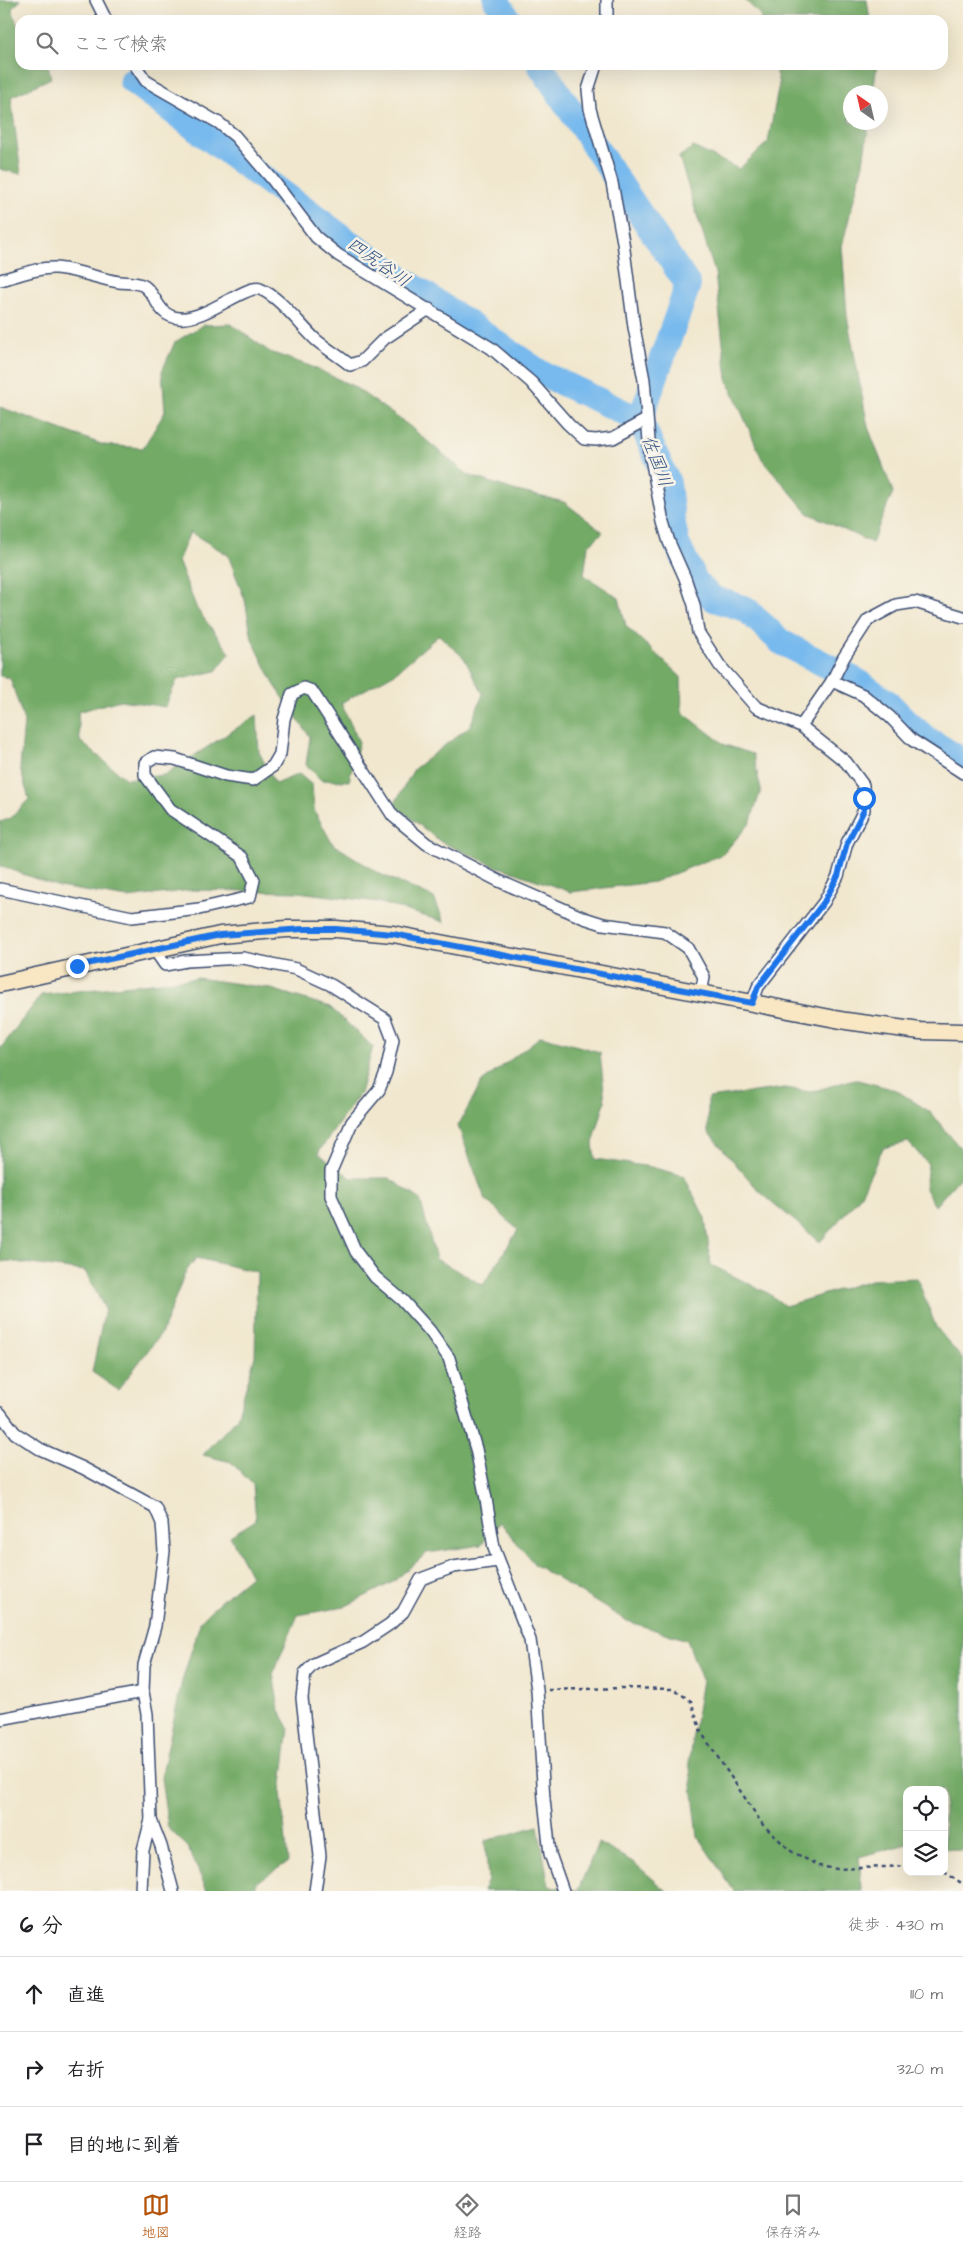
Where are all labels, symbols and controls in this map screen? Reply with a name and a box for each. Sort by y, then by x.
search box [15,15,948,70]
icon: search [33,29,61,57]
text: ここで検索 [73,31,168,58]
north arrow [843,85,888,130]
water label: 四尻谷川 [342,232,415,293]
water label: 佐国川 [635,431,678,491]
route start [853,787,876,810]
route end [66,955,89,978]
map controls [903,1786,948,1876]
button: locate [903,1786,948,1831]
button: layers [903,1831,948,1876]
text: 6 分 [20,1911,63,1940]
text: 徒歩 · 430 m [848,1914,943,1936]
icon: ahead [20,1980,48,2008]
text: 直進 [67,1982,105,2009]
text: 110 m [910,1983,943,2005]
icon: right [20,2055,48,2083]
text: 右折 [67,2057,105,2084]
text: 320 m [897,2058,943,2080]
icon: arrive [20,2130,48,2158]
text: 目的地に到着 [67,2132,181,2159]
tab: 地図 [142,2191,170,2243]
tab: 経路 [453,2191,481,2243]
tab: 保存済み [765,2191,821,2243]

